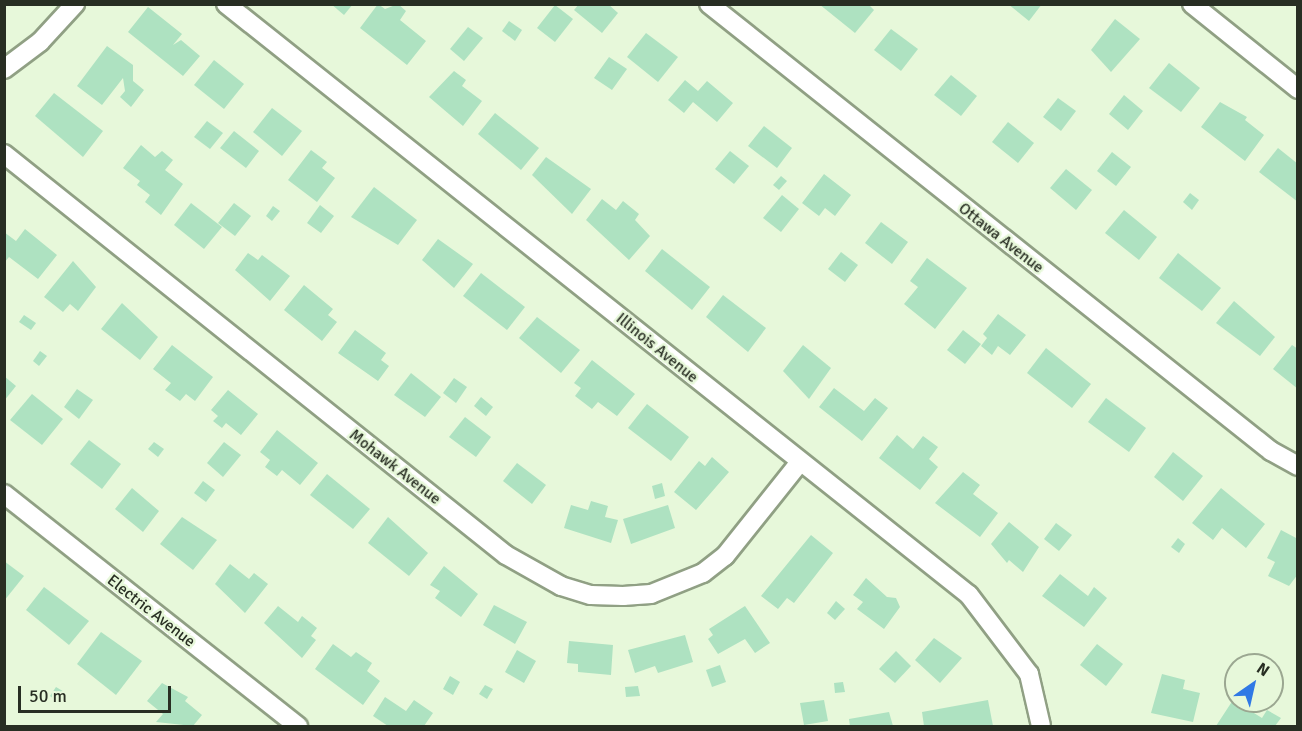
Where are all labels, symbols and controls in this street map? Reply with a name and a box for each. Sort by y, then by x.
street label: Ottawa Avenue [955,199,1047,277]
street label: Illinois Avenue [612,309,702,387]
street label: Mohawk Avenue [345,425,445,509]
street label: Electric Avenue [103,571,199,651]
north arrow [1224,653,1284,713]
text: N [1253,658,1273,681]
scale bar [21,674,174,712]
text: 50 m [29,685,67,707]

